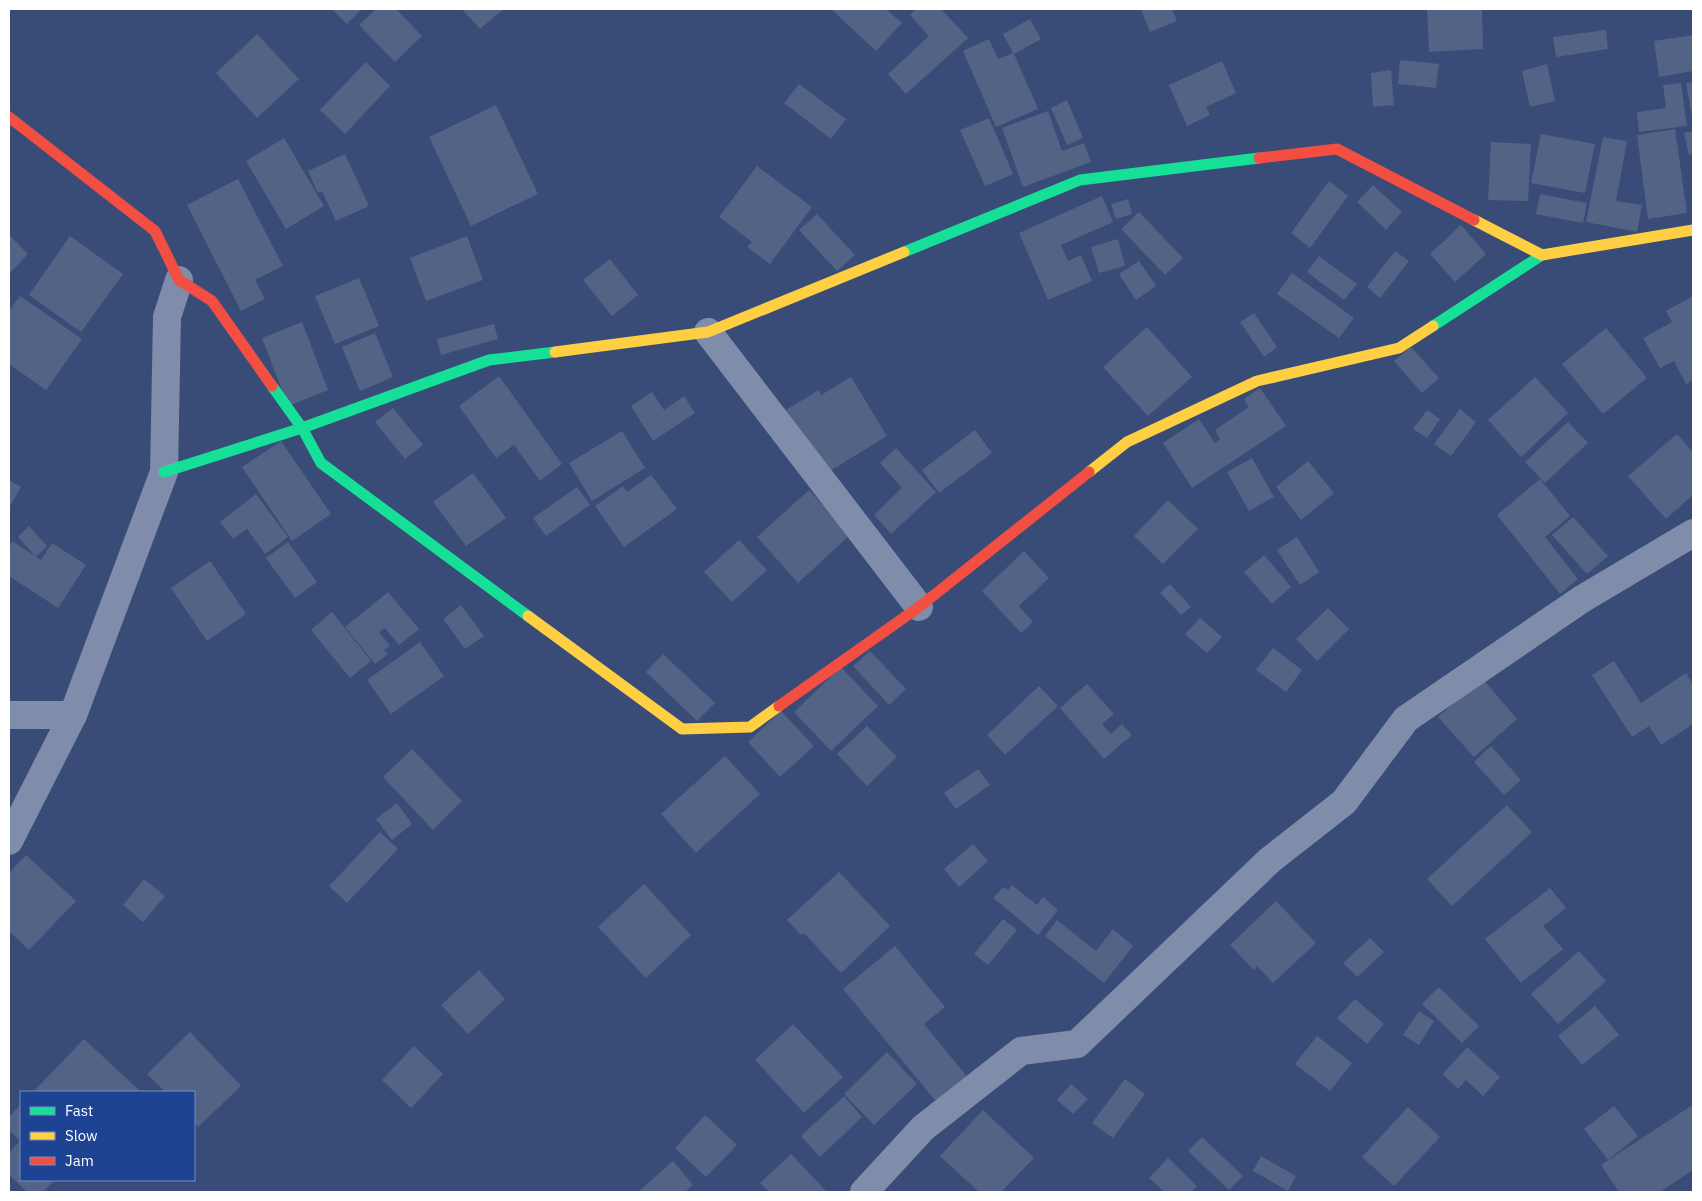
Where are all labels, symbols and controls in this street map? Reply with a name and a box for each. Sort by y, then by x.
legend [20,1091,195,1181]
text: Fast [65,1101,93,1120]
text: Slow [65,1126,98,1145]
text: Jam [65,1151,94,1170]

